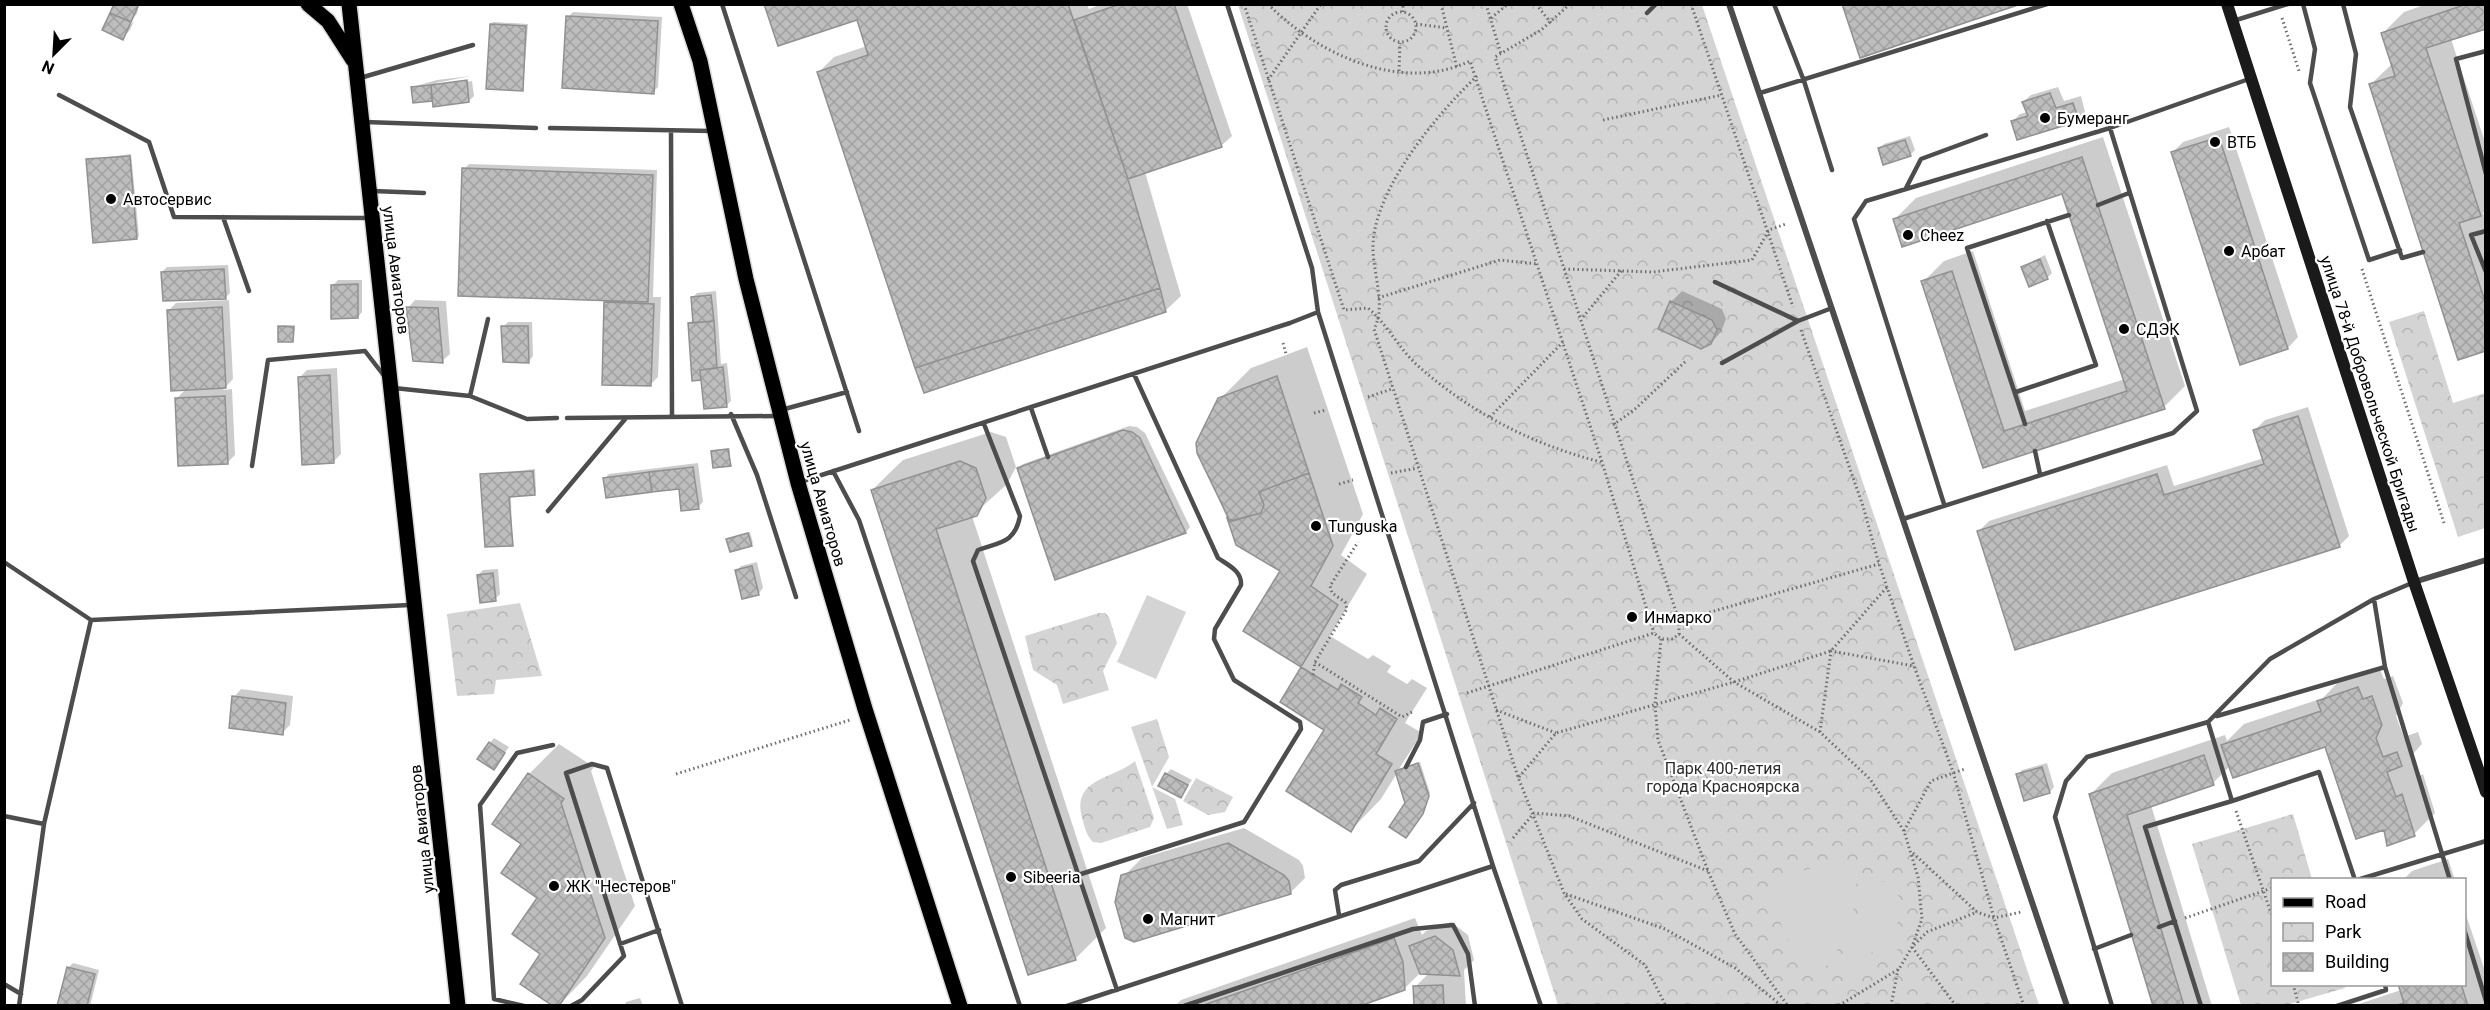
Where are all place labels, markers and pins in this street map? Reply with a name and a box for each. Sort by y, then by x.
place label: Бумеранг [2057,109,2129,128]
marker: Бумеранг [2038,111,2052,125]
place label: ВТБ [2227,133,2256,152]
marker: ВТБ [2208,135,2222,149]
place label: Автосервис [123,190,212,209]
marker: Автосервис [104,192,118,206]
place label: Cheez [1920,226,1964,245]
marker: Cheez [1901,228,1915,242]
place label: Арбат [2241,242,2286,261]
marker: Арбат [2222,244,2236,258]
place label: СДЭК [2136,320,2180,339]
marker: СДЭК [2117,322,2131,336]
place label: Tunguska [1328,517,1397,536]
marker: Tunguska [1309,519,1323,533]
place label: Инмарко [1644,608,1712,627]
marker: Инмарко [1625,610,1639,624]
place label: Sibeeria [1023,868,1080,887]
marker: Sibeeria [1004,870,1018,884]
place label: ЖК "Нестеров" [566,877,676,896]
marker: ЖК "Нестеров" [547,879,561,893]
place label: Магнит [1160,910,1216,929]
marker: Магнит [1141,912,1155,926]

